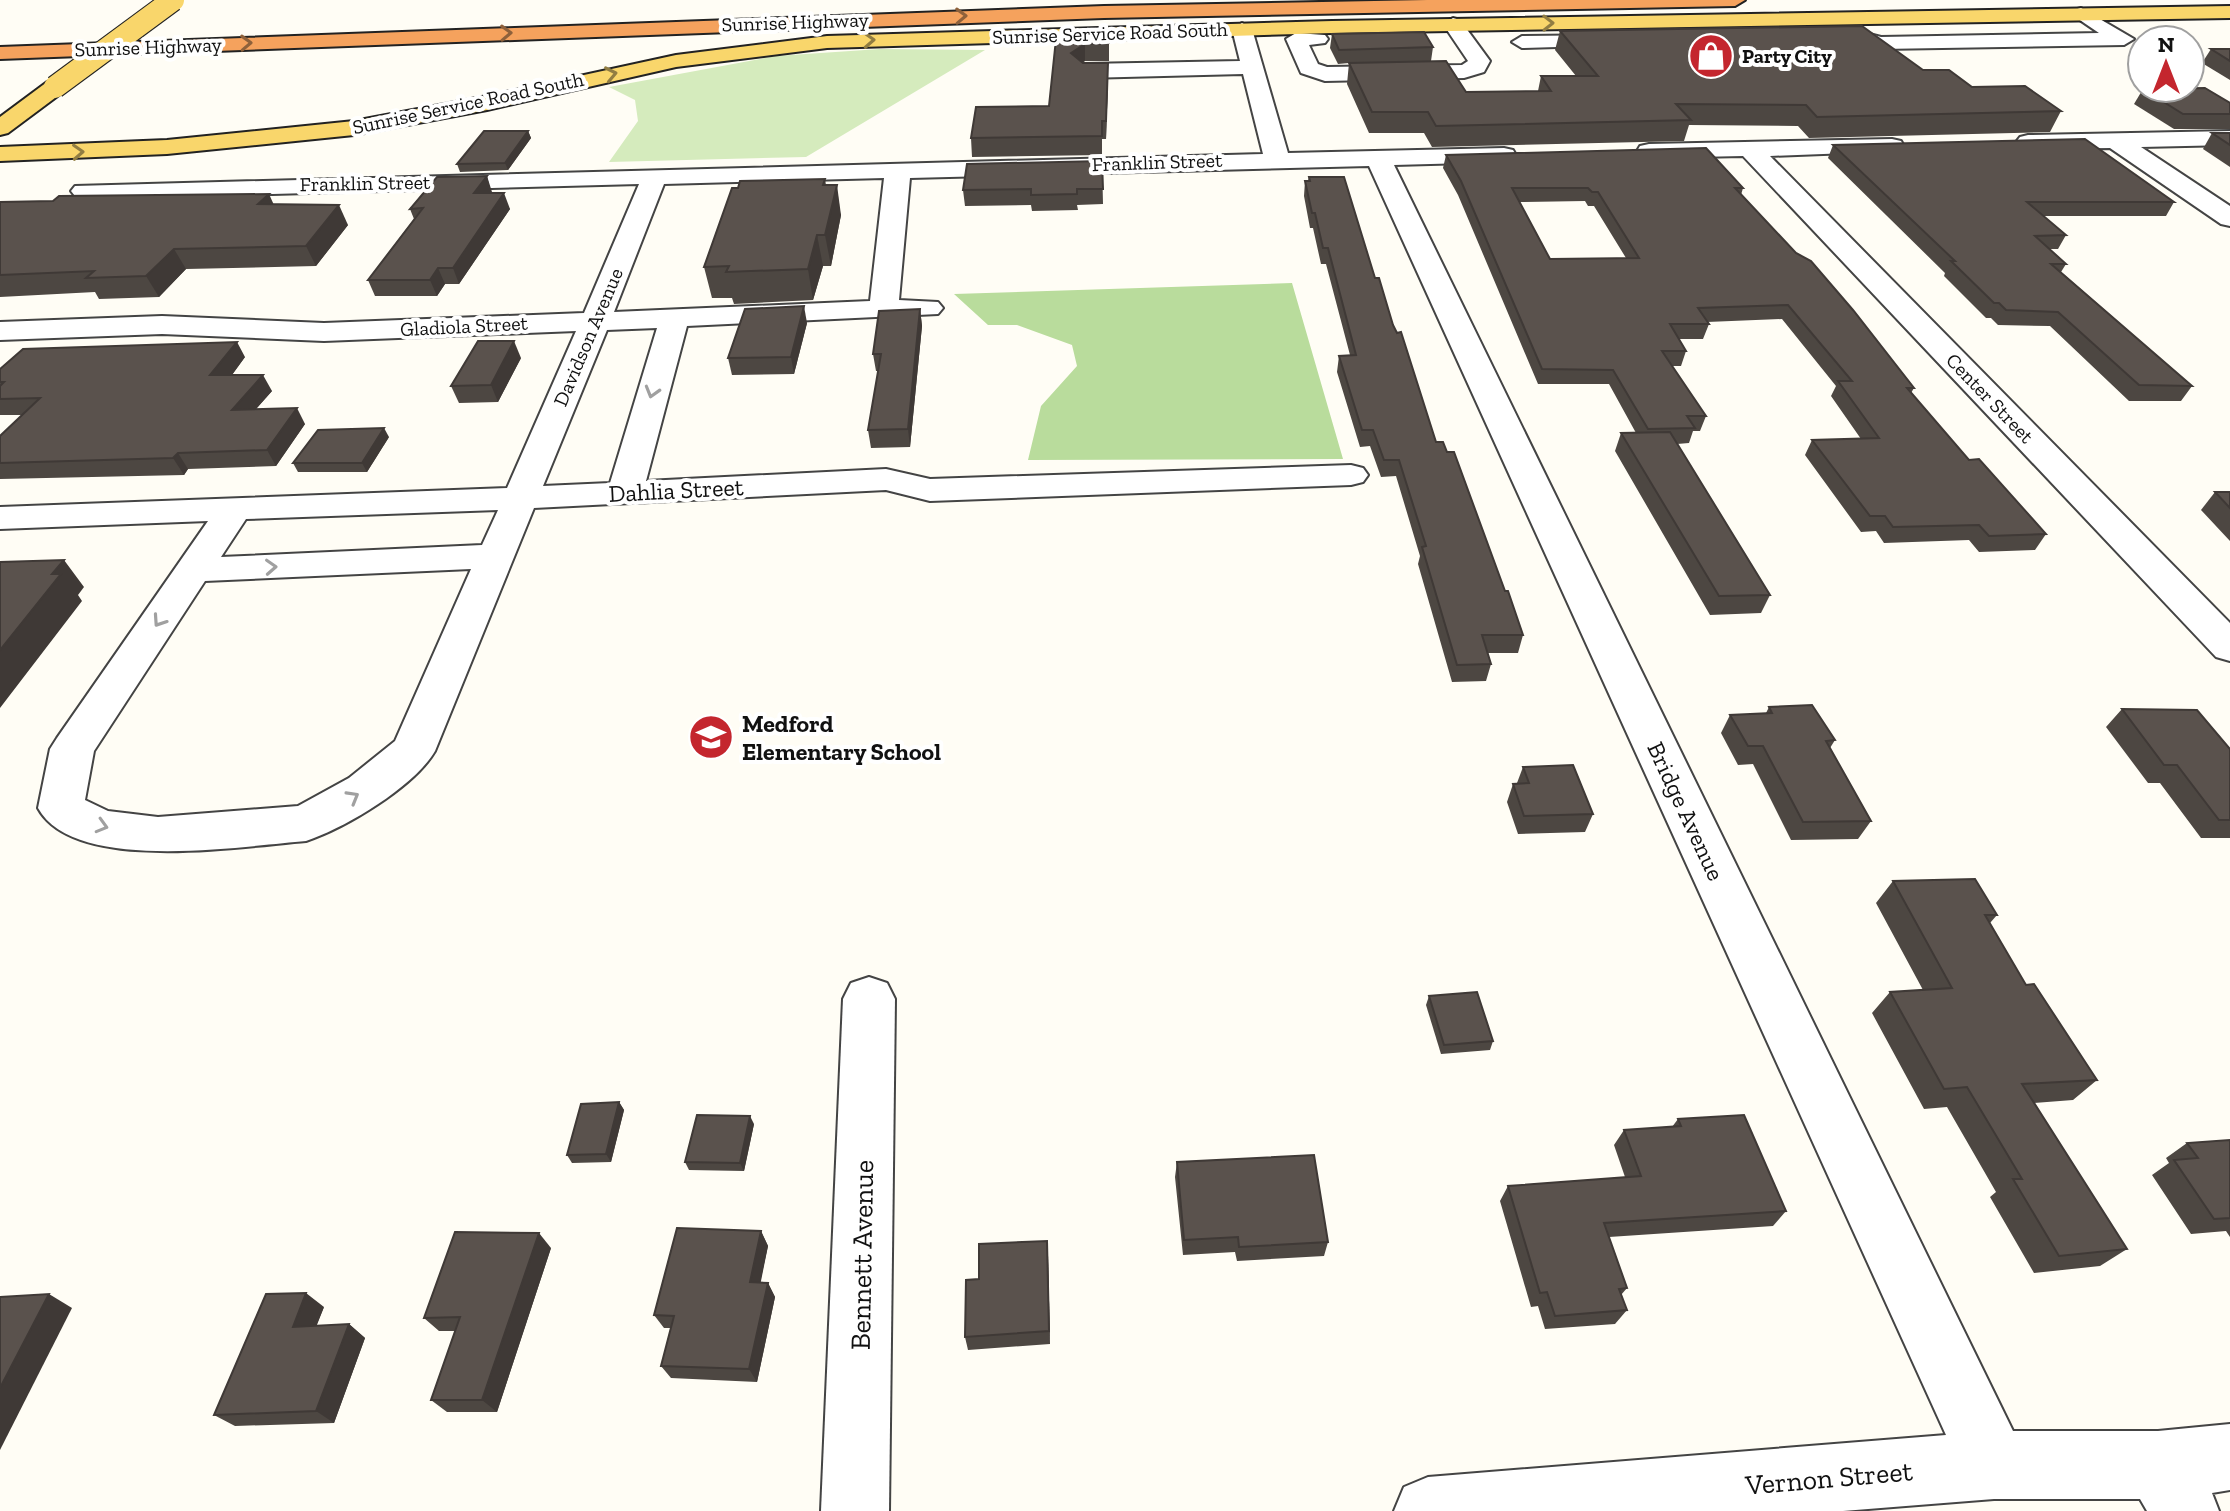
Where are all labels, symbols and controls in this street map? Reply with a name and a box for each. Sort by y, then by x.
street label: Sunrise Highway [721,7,870,37]
one-way arrow [955,8,968,25]
one-way arrow [1542,14,1555,31]
street label: Sunrise Service Road South [992,17,1229,49]
north arrow [2126,24,2206,104]
one-way arrow [500,25,513,42]
text: N [2158,31,2175,58]
street label: Sunrise Highway [74,32,223,62]
one-way arrow [863,32,876,49]
shop icon: Party City [1687,32,1735,80]
one-way arrow [240,35,253,52]
place label: Party City [1742,44,1832,68]
one-way arrow [604,66,617,83]
street label: Sunrise Service Road South [350,67,587,139]
one-way arrow [72,143,85,160]
street label: Franklin Street [1091,148,1223,176]
street label: Franklin Street [299,170,431,196]
street label: Davidson Avenue [548,264,628,410]
street label: Gladiola Street [400,311,529,341]
street label: Center Street [1941,348,2039,448]
one-way arrow [645,384,662,398]
street label: Dahlia Street [608,472,744,508]
one-way arrow [265,558,278,575]
one-way arrow [154,612,169,627]
place label: Medford Elementary School [742,709,941,766]
school or university icon: Medford Elementary School [687,713,735,761]
street label: Bridge Avenue [1641,737,1731,885]
one-way arrow [344,791,359,807]
one-way arrow [94,817,108,833]
street label: Bennett Avenue [844,1160,880,1350]
street label: Vernon Street [1743,1454,1915,1502]

